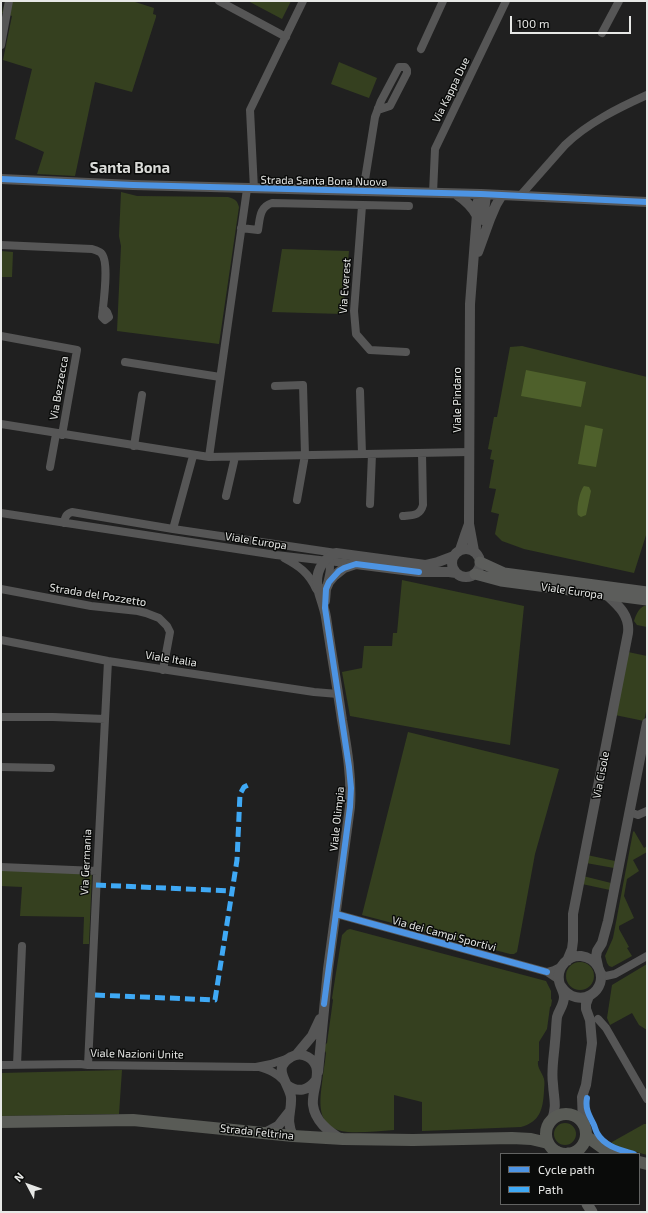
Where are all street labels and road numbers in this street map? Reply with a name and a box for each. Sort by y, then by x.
street label: Via Kappa Due [429,55,473,125]
street label: Strada Santa Bona Nuova [260,173,388,189]
street label: Via Everest [336,258,354,314]
street label: Via Bezzecca [47,355,71,421]
street label: Viale Pindaro [450,367,464,433]
street label: Viale Europa [224,530,288,552]
street label: Viale Europa [540,580,604,602]
street label: Strada del Pozzetto [49,581,147,609]
street label: Viale Italia [144,648,198,670]
street label: Via Cisole [590,750,612,800]
street label: Viale Olimpia [327,786,347,852]
street label: Via Germania [78,829,94,895]
street label: Via dei Campi Sportivi [390,914,498,954]
street label: Viale Nazioni Unite [90,1047,184,1061]
street label: Strada Feltrina [219,1122,295,1142]

